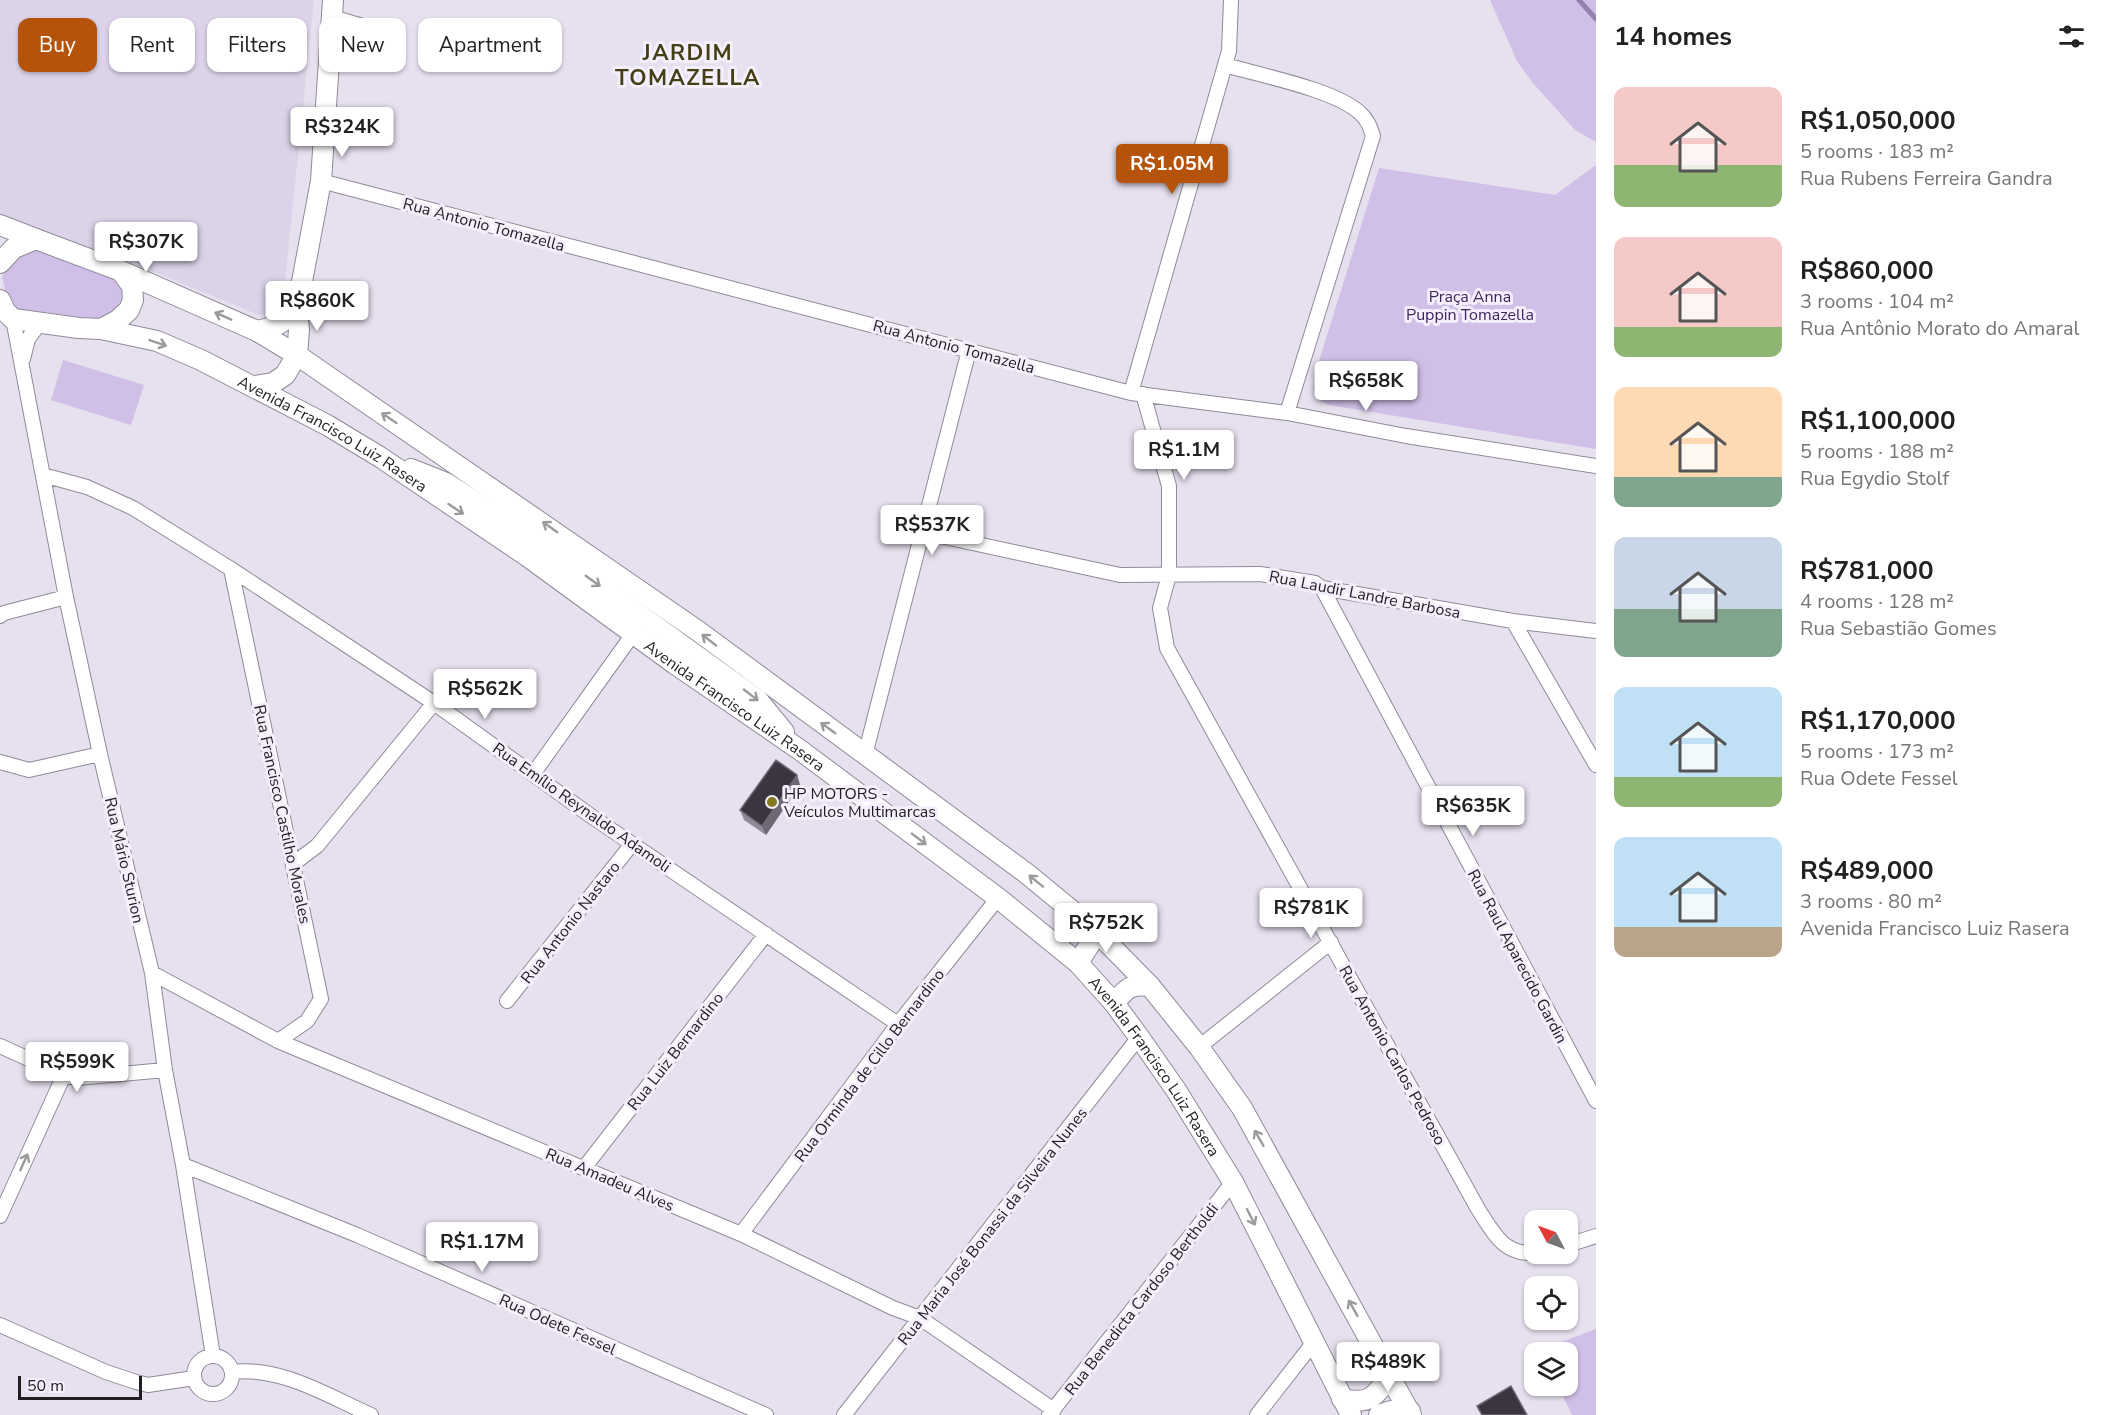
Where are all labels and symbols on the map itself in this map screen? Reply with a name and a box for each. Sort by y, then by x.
district label: JARDIM TOMAZELLA [615,38,761,93]
pin: R$324K [293,107,391,158]
pin: R$1.05M [1117,144,1227,195]
street label: Rua Antonio Tomazella [401,193,567,257]
pin: R$307K [97,222,195,273]
pin: R$860K [268,281,366,332]
park label: Praça Anna Puppin Tomazella [1406,286,1534,326]
one-way arrow [214,310,232,321]
street label: Rua Antonio Tomazella [871,315,1037,379]
one-way arrow [148,338,167,349]
pin: R$658K [1317,361,1415,412]
street label: Avenida Francisco Luiz Rasera [234,371,431,498]
one-way arrow [380,411,397,424]
pin: R$1.1M [1135,430,1233,481]
one-way arrow [447,503,464,515]
pin: R$537K [883,505,981,556]
one-way arrow [542,521,558,533]
street label: Rua Laudir Landre Barbosa [1267,566,1462,624]
one-way arrow [584,575,600,587]
one-way arrow [702,633,718,646]
street label: Avenida Francisco Luiz Rasera [639,635,829,777]
pin: R$562K [436,669,534,720]
one-way arrow [743,688,759,701]
street label: Rua Francisco Castilho Morales [248,703,316,926]
one-way arrow [821,722,837,734]
street label: Rua Emílio Reynaldo Adamoli [488,738,675,878]
place label: HP MOTORS - Veículos Multimarcas [783,783,936,823]
pin: R$635K [1424,786,1522,837]
street label: Rua Mário Sturion [99,795,149,925]
marker: HP MOTORS - Veículos Multimarcas [765,795,779,809]
one-way arrow [911,833,927,845]
street label: Rua Antonio Nastaro [516,857,626,988]
street label: Rua Raul Aparecido Gardin [1462,866,1572,1047]
one-way arrow [1028,875,1044,888]
pin: R$781K [1262,888,1360,939]
pin: R$752K [1057,903,1155,954]
street label: Rua Antonio Carlos Pedroso [1334,962,1451,1149]
street label: Rua Orminda de Cillo Bernardino [790,964,950,1167]
street label: Avenida Francisco Luiz Rasera [1083,972,1225,1161]
street label: Rua Luiz Bernardino [623,988,729,1115]
pin: R$599K [28,1042,126,1093]
street label: Rua Maria José Bonassi da Silveira Nunes [893,1103,1093,1350]
one-way arrow [1253,1130,1265,1147]
street label: Rua Amadeu Alves [542,1143,677,1217]
one-way arrow [19,1154,30,1172]
street label: Rua Benedicta Cardoso Bertholdi [1060,1199,1224,1400]
one-way arrow [1246,1208,1257,1226]
north arrow [1524,1210,1578,1264]
pin: R$1.17M [427,1222,537,1273]
street label: Rua Odete Fessel [496,1289,620,1361]
one-way arrow [1347,1300,1358,1318]
pin: R$489K [1339,1342,1437,1393]
scale bar [18,1373,142,1400]

